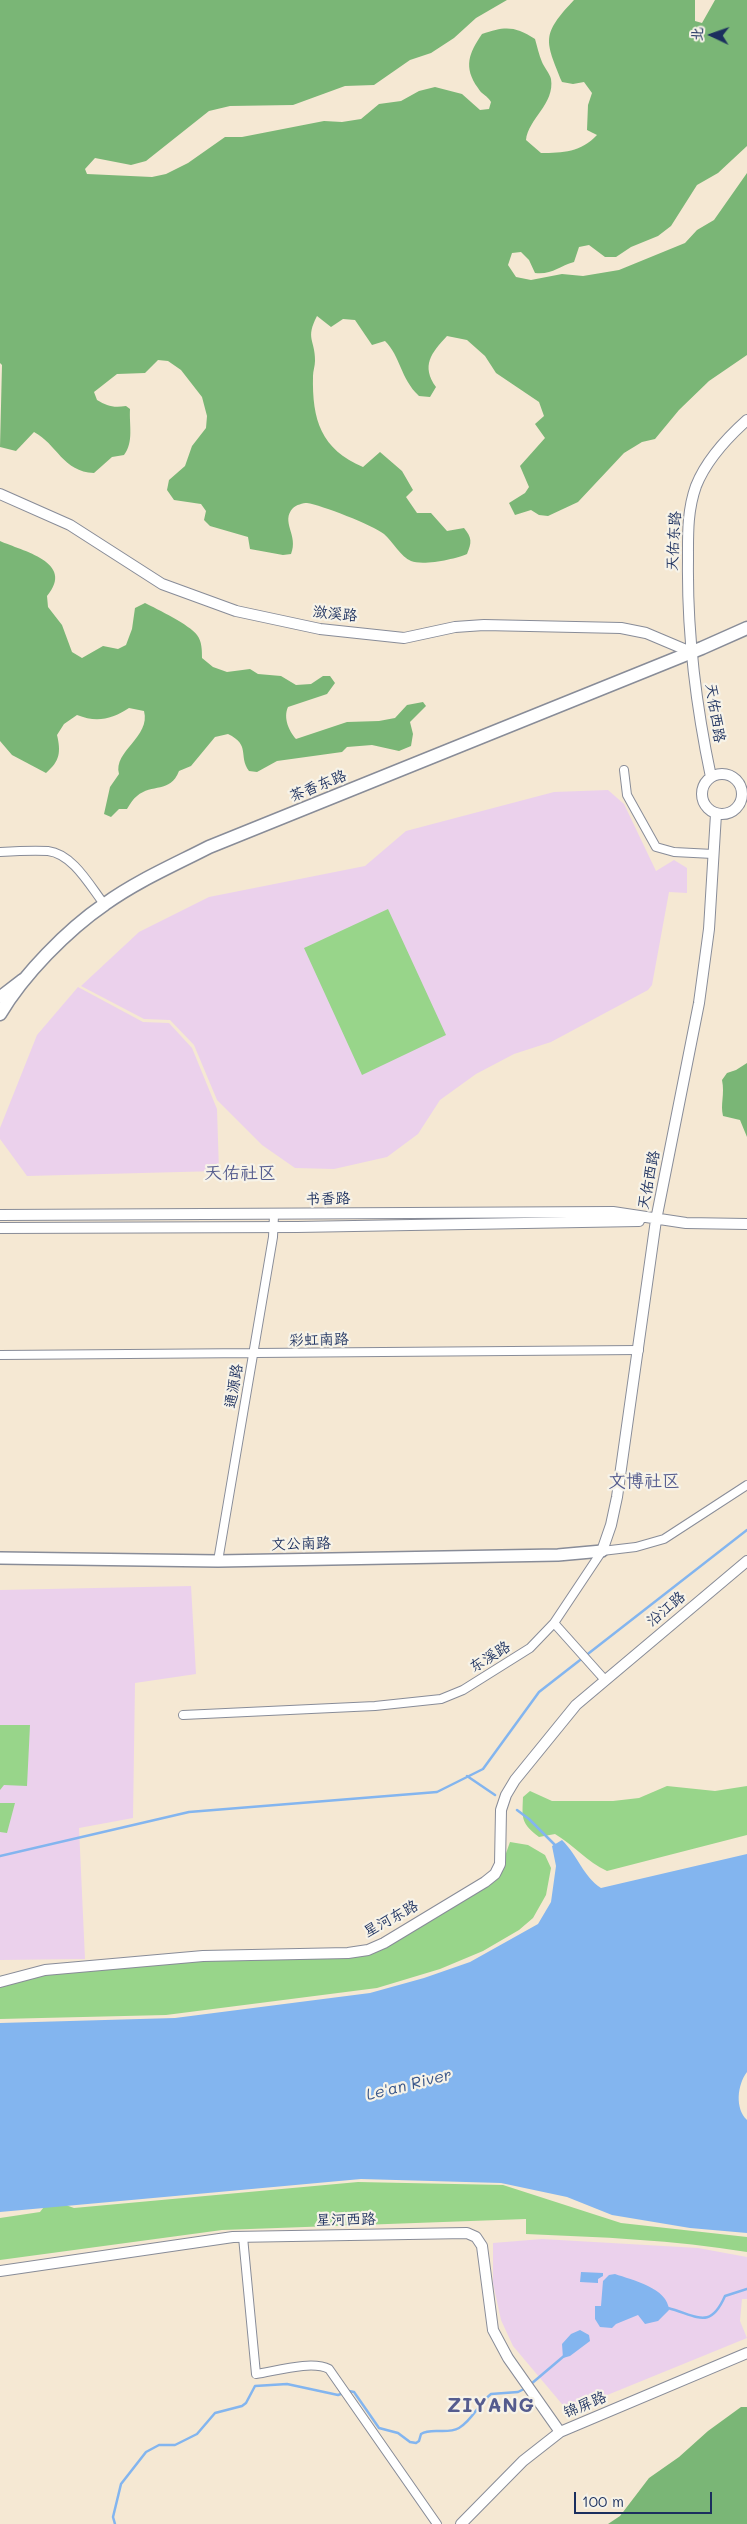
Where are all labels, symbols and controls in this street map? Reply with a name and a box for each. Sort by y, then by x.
north arrow [687,10,737,60]
text: 北 [687,27,706,42]
street label: 天佑东路 [663,511,685,571]
street label: 潋溪路 [312,603,358,625]
street label: 天佑西路 [701,682,729,744]
street label: 茶香东路 [287,766,349,806]
street label: 天佑西路 [634,1149,664,1211]
district label: 天佑社区 [204,1162,276,1184]
street label: 书香路 [305,1190,351,1208]
street label: 彩虹南路 [289,1330,349,1350]
street label: 通源路 [221,1362,247,1410]
district label: 文博社区 [608,1470,680,1492]
street label: 文公南路 [271,1534,331,1554]
street label: 沿江路 [643,1588,689,1630]
street label: 东溪路 [466,1637,514,1677]
street label: 星河东路 [360,1897,422,1941]
water label: Le'an River [364,2065,454,2105]
street label: 星河西路 [316,2210,376,2230]
street label: 锦屏路 [561,2388,609,2422]
district label: ZIYANG [446,2394,536,2418]
scale bar [577,2482,714,2514]
text: 100 m [582,2491,624,2511]

